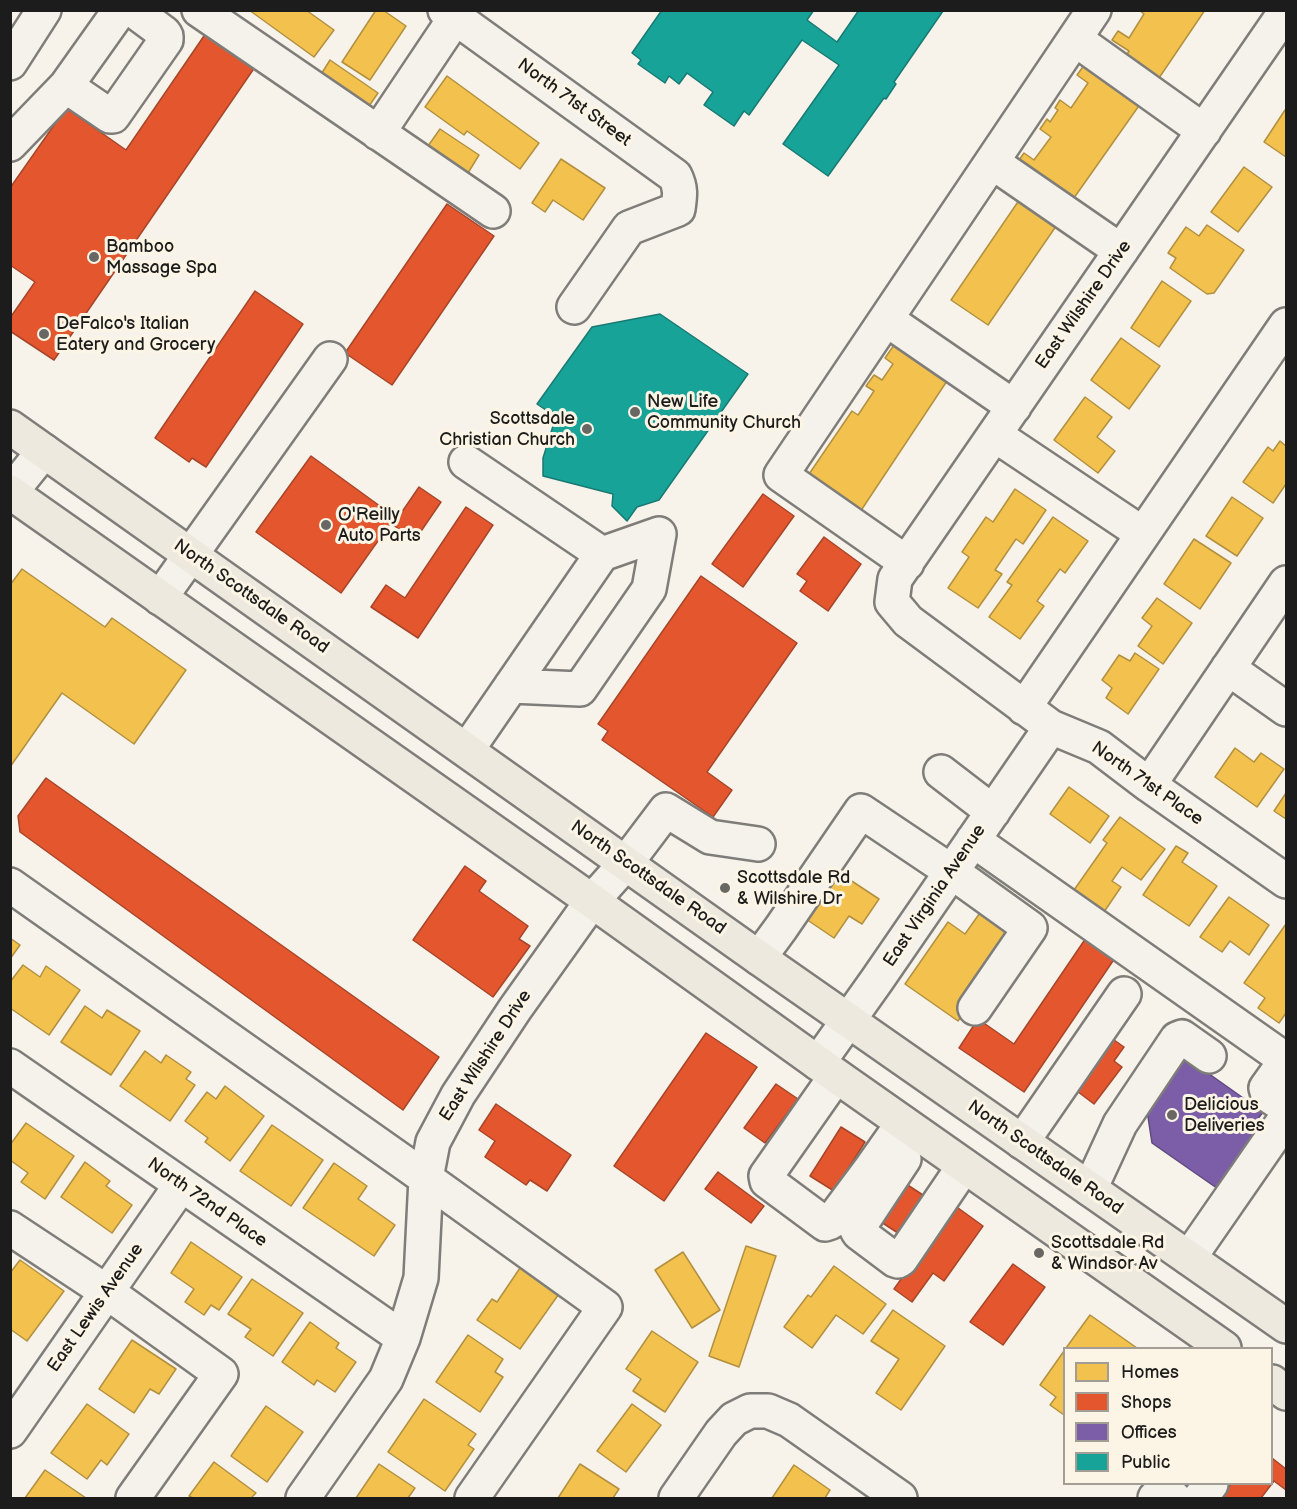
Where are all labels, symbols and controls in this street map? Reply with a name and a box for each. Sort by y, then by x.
street label: North 71st Street [513,54,635,152]
place label: Bamboo Massage Spa [106,236,217,278]
street label: East Wilshire Drive [1032,236,1136,374]
marker: Bamboo Massage Spa [87,250,101,264]
place label: DeFalco's Italian Eatery and Grocery [56,313,215,356]
marker: DeFalco's Italian Eatery and Grocery [37,327,51,341]
place label: New Life Community Church [647,391,801,434]
marker: New Life Community Church [628,405,642,419]
place label: Scottsdale Christian Church [439,408,575,450]
marker: Scottsdale Christian Church [580,422,594,436]
place label: O'Reilly Auto Parts [338,504,421,546]
marker: O'Reilly Auto Parts [319,518,333,532]
street label: North Scottsdale Road [169,535,333,659]
street label: North 71st Place [1087,737,1207,831]
street label: North Scottsdale Road [566,816,730,940]
street label: East Virginia Avenue [879,821,991,971]
place label: Scottsdale Rd & Wilshire Dr [737,867,850,910]
marker: Scottsdale Rd & Wilshire Dr [718,881,732,895]
street label: East Wilshire Drive [435,986,537,1126]
place label: Delicious Deliveries [1184,1094,1265,1136]
street label: North Scottsdale Road [963,1096,1127,1220]
marker: Delicious Deliveries [1165,1108,1179,1122]
street label: North 72nd Place [143,1154,271,1252]
place label: Scottsdale Rd & Windsor Av [1051,1232,1164,1274]
street label: East Lewis Avenue [43,1239,149,1377]
marker: Scottsdale Rd & Windsor Av [1032,1246,1046,1260]
legend [1063,1347,1273,1485]
text: Homes [1121,1362,1179,1383]
text: Shops [1121,1392,1171,1413]
text: Offices [1121,1422,1177,1443]
text: Public [1121,1452,1170,1473]

